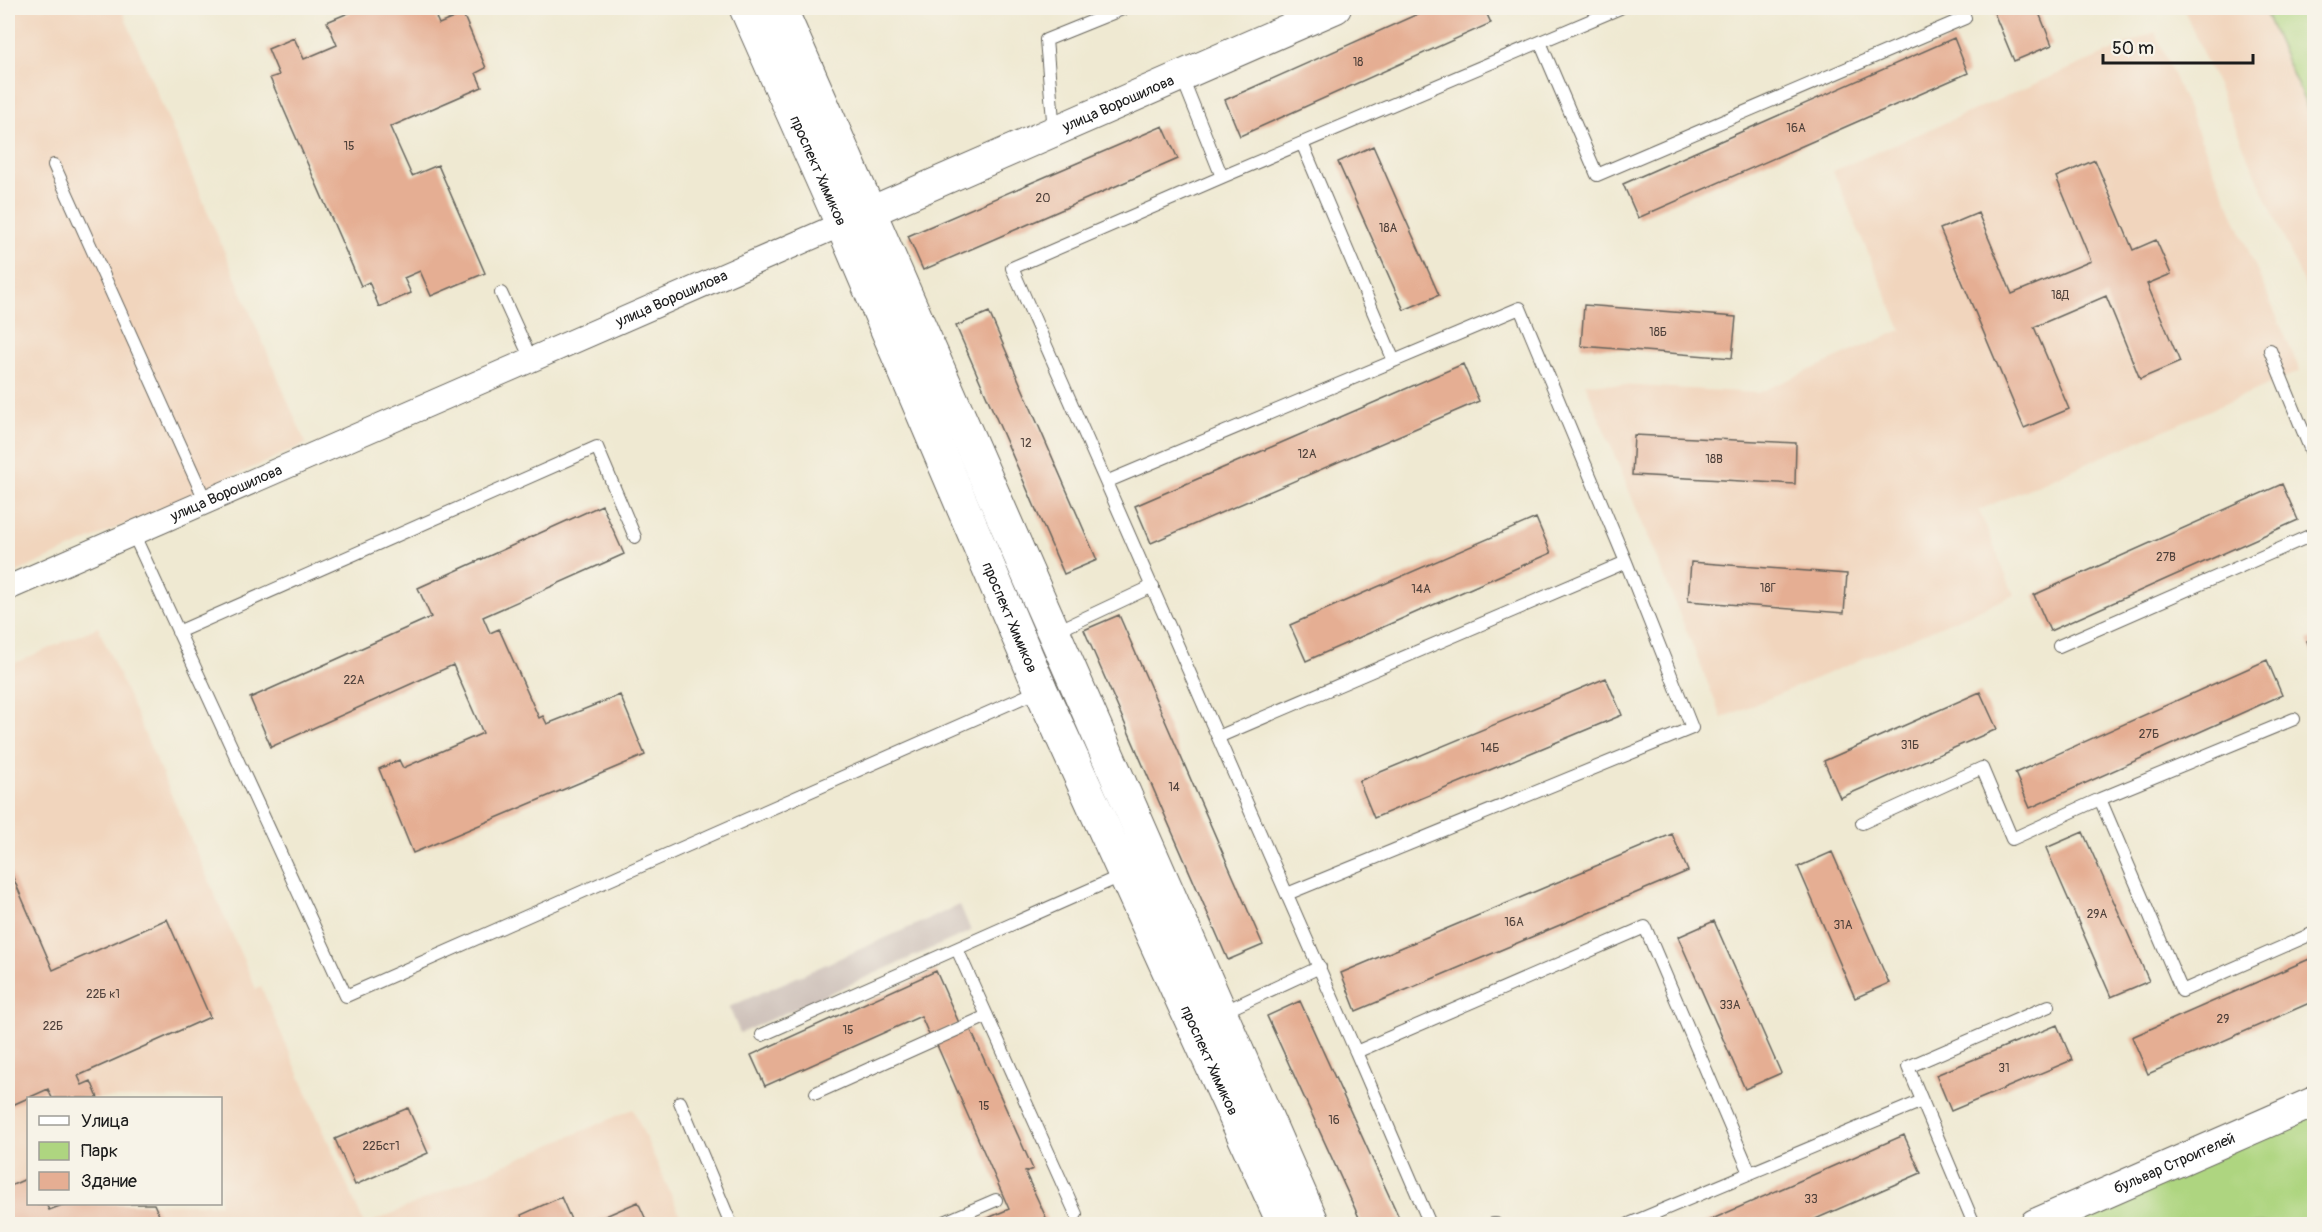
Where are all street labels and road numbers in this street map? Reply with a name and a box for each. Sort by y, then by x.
street label: улица Ворошилова [1059,71,1177,137]
street label: проспект Химиков [785,113,851,229]
street label: улица Ворошилова [612,266,731,332]
street label: улица Ворошилова [167,461,285,526]
street label: проспект Химиков [977,559,1041,676]
street label: проспект Химиков [1176,1003,1242,1118]
street label: бульвар Строителей [2111,1129,2238,1198]

